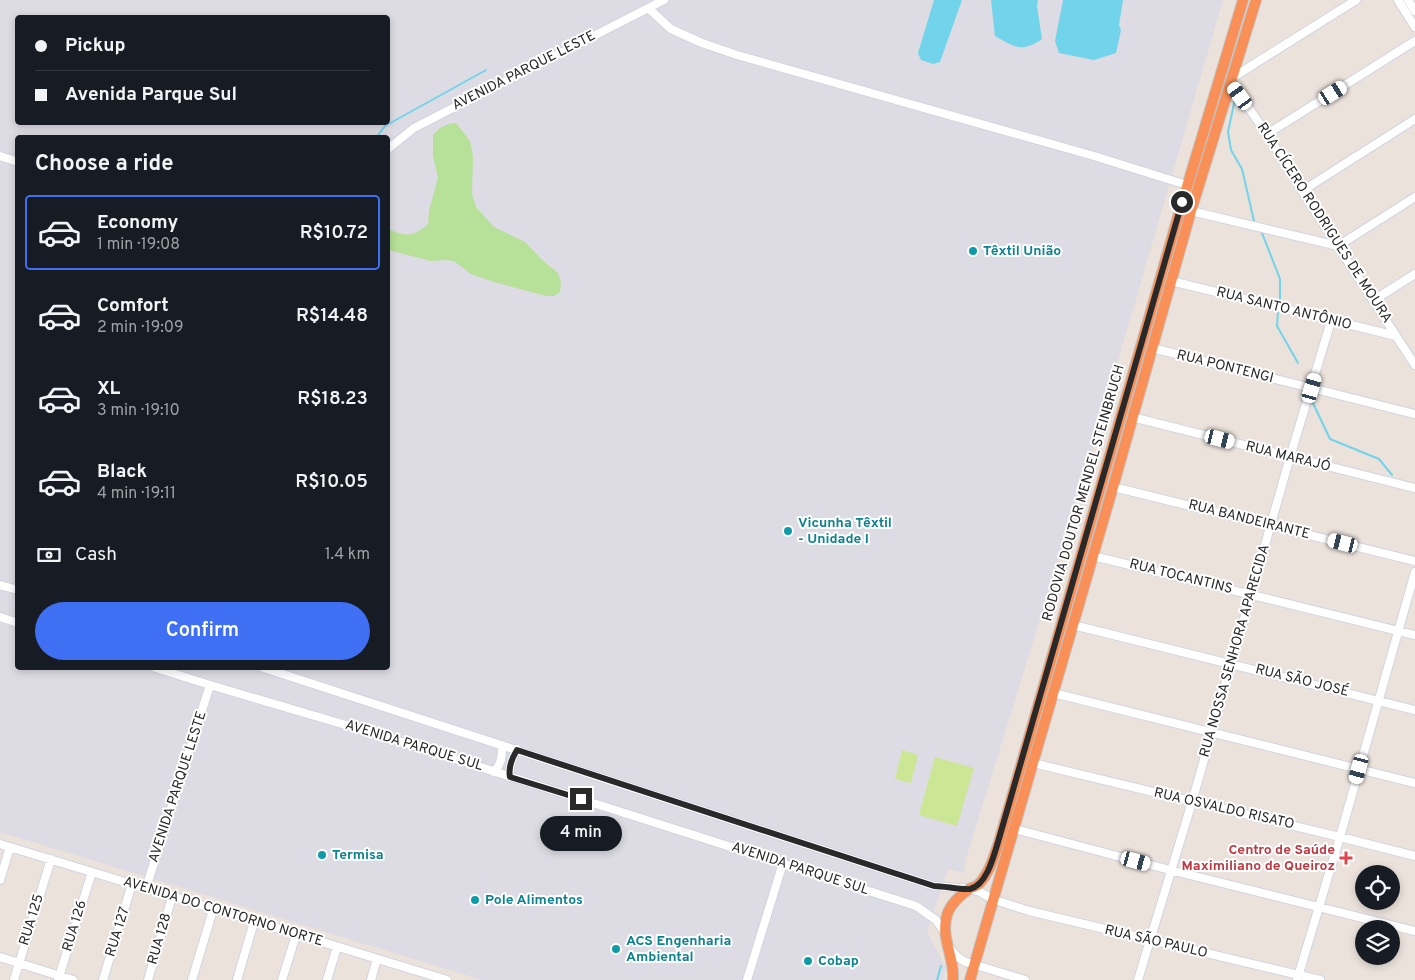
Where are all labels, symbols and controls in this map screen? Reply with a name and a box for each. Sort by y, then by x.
street label: AVENIDA PARQUE LESTE [450,27,598,115]
text: Pickup [65,34,125,58]
car [1225,79,1254,113]
car [1316,79,1349,107]
text: Avenida Parque Sul [65,83,237,107]
street label: RUA CÍCERO RODRIGUES DE MOURA [1253,119,1396,326]
text: Choose a ride [35,151,173,178]
route start [1171,191,1193,213]
icon: car [37,210,82,255]
text: Economy [97,211,178,235]
text: R$10.72 [300,221,368,245]
text: 1 min · 19:08 [97,235,180,255]
place label: Têxtil União [983,243,1061,260]
marker: Têxtil União [967,245,979,257]
street label: RUA SANTO ANTÔNIO [1215,283,1354,334]
icon: car [37,293,82,338]
text: Comfort [97,294,169,318]
text: R$14.48 [296,304,368,328]
text: 2 min · 19:09 [97,318,184,338]
street label: RUA PONTENGI [1175,347,1275,387]
street label: RODOVIA DOUTOR MENDEL STEINBRUCH [1039,363,1129,623]
car [1300,372,1323,404]
icon: car [37,376,82,421]
text: XL [97,377,120,401]
text: R$18.23 [297,387,368,411]
text: 3 min · 19:10 [97,401,180,421]
car [1203,428,1236,450]
street label: RUA MARAJÓ [1244,437,1333,476]
icon: car [37,459,82,504]
text: Black [97,460,147,484]
text: R$10.05 [295,470,368,494]
text: 4 min · 19:11 [97,484,176,504]
street label: RUA BANDEIRANTE [1187,497,1311,543]
place label: Vicunha Têxtil - Unidade I [798,515,892,548]
marker: Vicunha Têxtil - Unidade I [782,525,794,537]
car [1326,532,1359,554]
icon: cash [35,541,63,569]
text: Cash [75,543,117,567]
street label: RUA NOSSA SENHORA APARECIDA [1196,543,1274,759]
text: 1.4 km [325,545,370,565]
street label: RUA TOCANTINS [1128,556,1234,598]
button: Confirm [35,602,370,660]
street label: RUA SÃO JOSÉ [1253,660,1351,701]
street label: AVENIDA PARQUE LESTE [145,709,211,865]
street label: AVENIDA PARQUE SUL [343,717,485,775]
car [1347,753,1370,785]
street label: RUA OSVALDO RISATO [1152,785,1296,833]
route end [570,788,592,810]
callout: 4 min [540,816,622,852]
text: 4 min [560,823,602,843]
street label: AVENIDA PARQUE SUL [729,839,871,899]
place label: Centro de Saúde Maximiliano de Queiroz [1181,842,1335,875]
place label: Termisa [332,847,384,864]
marker: Termisa [316,849,328,861]
car [1119,850,1152,872]
marker: Centro de Saúde Maximiliano de Queiroz [1339,851,1353,865]
map controls [1355,865,1400,965]
button: locate [1355,865,1400,910]
street label: AVENIDA DO CONTORNO NORTE [121,873,325,951]
street label: RUA 125 [16,892,48,948]
place label: Pole Alimentos [485,892,583,909]
marker: Pole Alimentos [469,894,481,906]
street label: RUA 126 [59,898,91,954]
street label: RUA 127 [102,905,134,959]
street label: RUA 128 [145,911,175,967]
button: layers [1355,920,1400,965]
street label: RUA SÃO PAULO [1103,922,1209,962]
place label: ACS Engenharia Ambiental [626,933,731,966]
marker: ACS Engenharia Ambiental [610,943,622,955]
place label: Cobap [818,953,859,970]
marker: Cobap [802,955,814,967]

